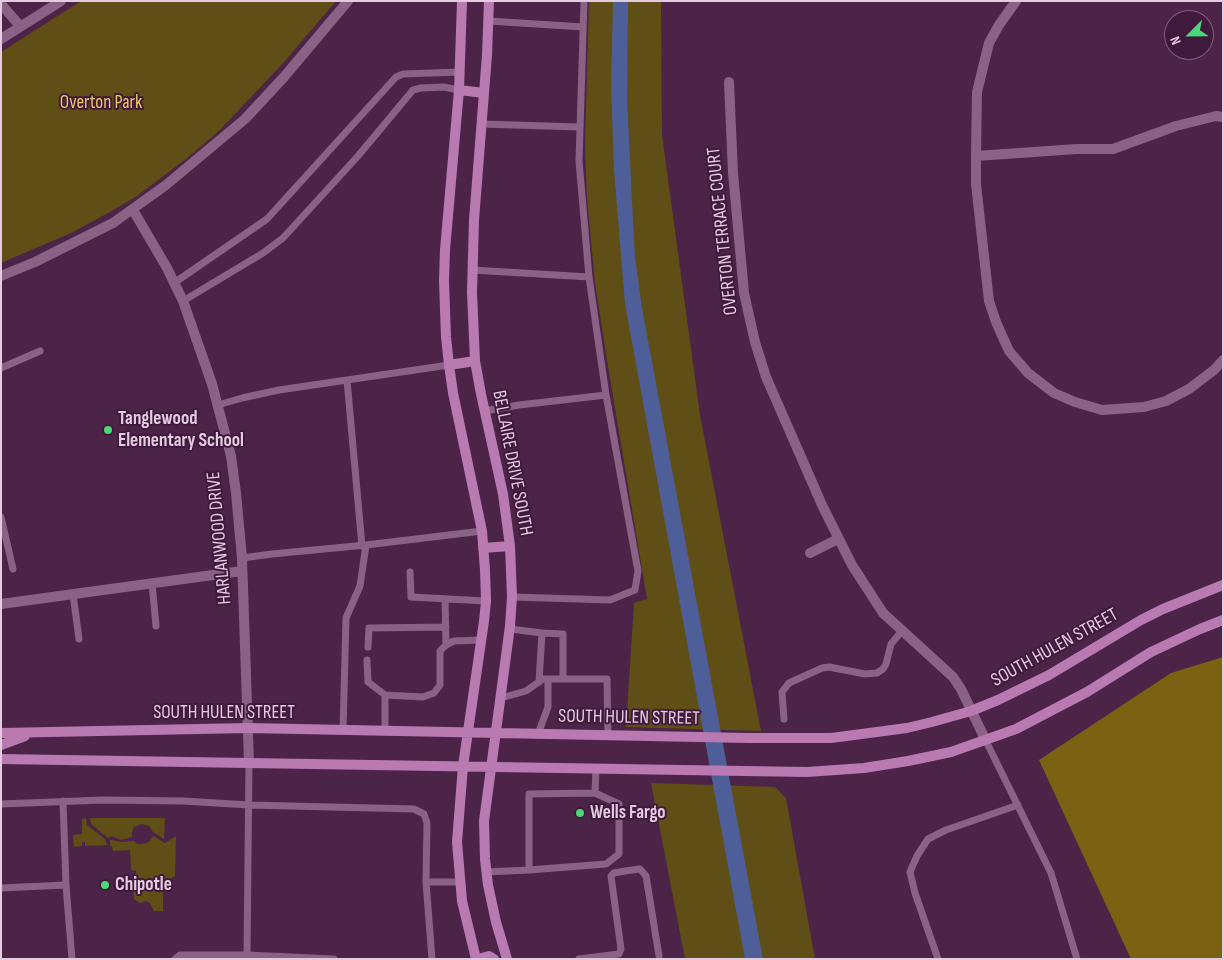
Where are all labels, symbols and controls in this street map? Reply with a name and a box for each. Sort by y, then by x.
north arrow [1164,10,1214,60]
text: N [1166,34,1185,47]
park label: Overton Park [60,92,142,114]
street label: OVERTON TERRACE COURT [703,146,743,316]
street label: BELLAIRE DRIVE SOUTH [487,388,537,538]
place label: Tanglewood Elementary School [118,408,244,452]
marker: Tanglewood Elementary School [102,424,114,436]
street label: HARLANWOOD DRIVE [203,471,237,605]
street label: SOUTH HULEN STREET [987,604,1123,692]
street label: SOUTH HULEN STREET [153,702,295,724]
street label: SOUTH HULEN STREET [558,705,700,731]
place label: Wells Fargo [590,802,666,824]
marker: Wells Fargo [574,807,586,819]
place label: Chipotle [115,874,172,896]
marker: Chipotle [99,879,111,891]

